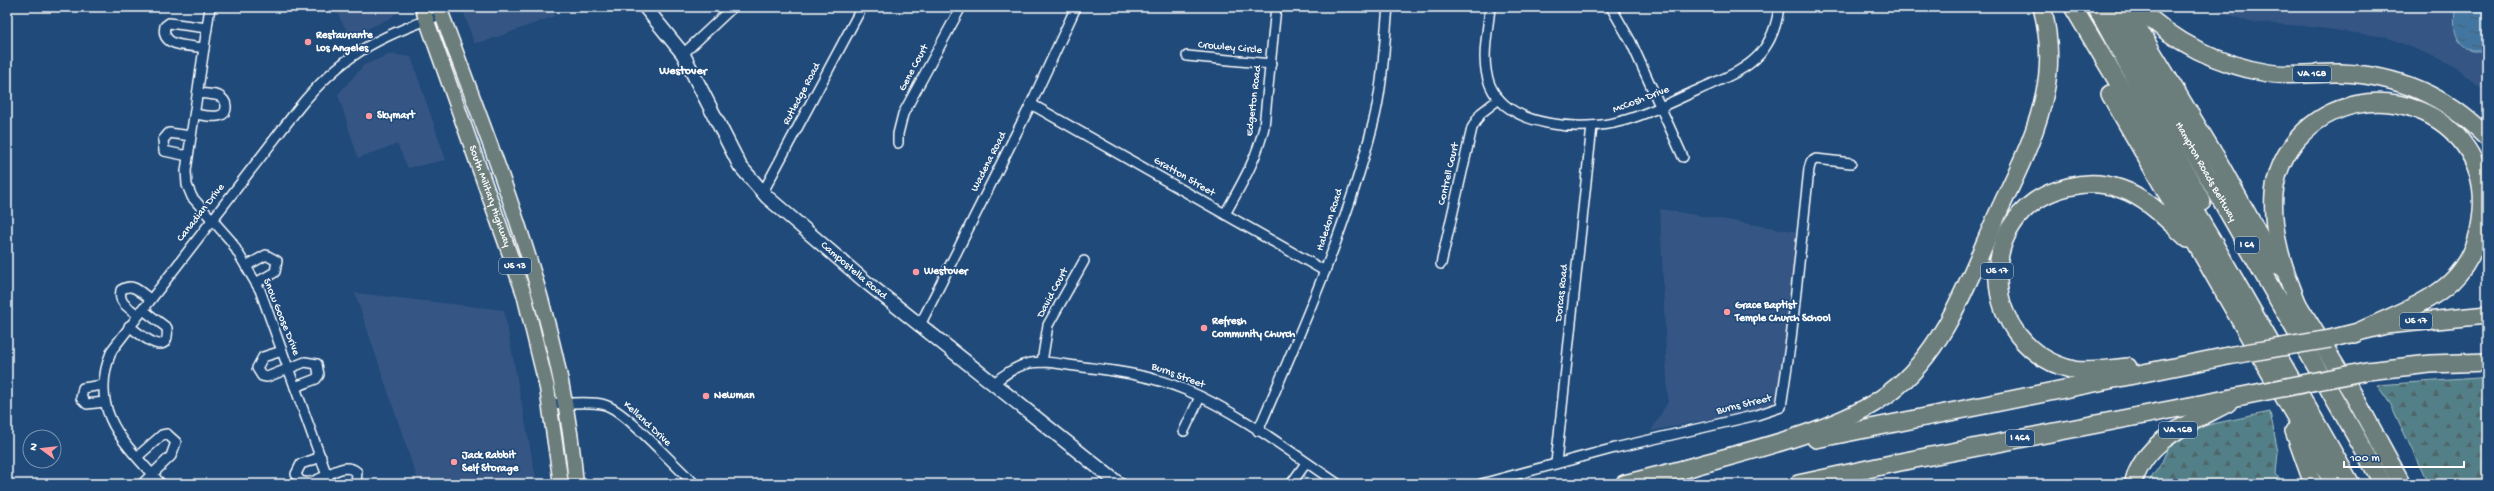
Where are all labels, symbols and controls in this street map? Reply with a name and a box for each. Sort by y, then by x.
place label: Restaurante Los Angeles [315,29,374,56]
marker: Restaurante Los Angeles [303,37,313,47]
street label: Crowley Circle [1197,39,1263,57]
street label: Gene Court [897,41,932,93]
street label: Rutledge Road [781,60,824,127]
street label: Edgerton Road [1244,63,1264,137]
district label: Westover [658,65,709,79]
road number: VA 168 [2293,66,2331,82]
street label: McCosh Drive [1611,84,1671,116]
place label: Skymart [377,109,416,122]
marker: Skymart [364,111,374,121]
street label: Hampton Roads Beltway [2172,120,2239,224]
street label: Wadena Road [969,129,1010,194]
street label: Contrell Court [1436,140,1462,206]
street label: South Military Highway [466,144,513,250]
street label: Gratton Street [1151,155,1218,200]
street label: Canadian Drive [175,181,228,244]
street label: Haledon Road [1314,186,1346,253]
road number: I 64 [2235,237,2259,253]
street label: Campostella Road [818,240,890,303]
road number: US 13 [499,258,531,274]
street label: Dorcas Road [1553,262,1571,323]
road number: US 17 [1981,263,2013,279]
place label: Westover [923,265,969,278]
street label: David Court [1034,265,1072,321]
marker: Westover [911,267,921,277]
street label: Snow Goose Drive [260,277,302,357]
place label: Grace Baptist Temple Church School [1734,299,1831,325]
marker: Grace Baptist Temple Church School [1722,307,1732,317]
road number: US 17 [2400,313,2432,329]
place label: Refresh Community Church [1211,315,1295,341]
marker: Refresh Community Church [1199,323,1209,333]
street label: Burns Street [1149,360,1208,392]
place label: Newman [714,390,755,402]
marker: Newman [701,391,711,401]
street label: Burns Street [1714,392,1774,418]
street label: Kelland Drive [621,399,674,449]
road number: VA 168 [2159,422,2197,438]
north arrow [22,429,62,469]
road number: I 464 [2006,430,2034,446]
text: N [28,442,41,452]
scale bar [2344,443,2464,469]
place label: Jack Rabbit Self Storage [461,449,520,476]
text: 100 m [2349,452,2380,466]
marker: Jack Rabbit Self Storage [449,457,459,467]

